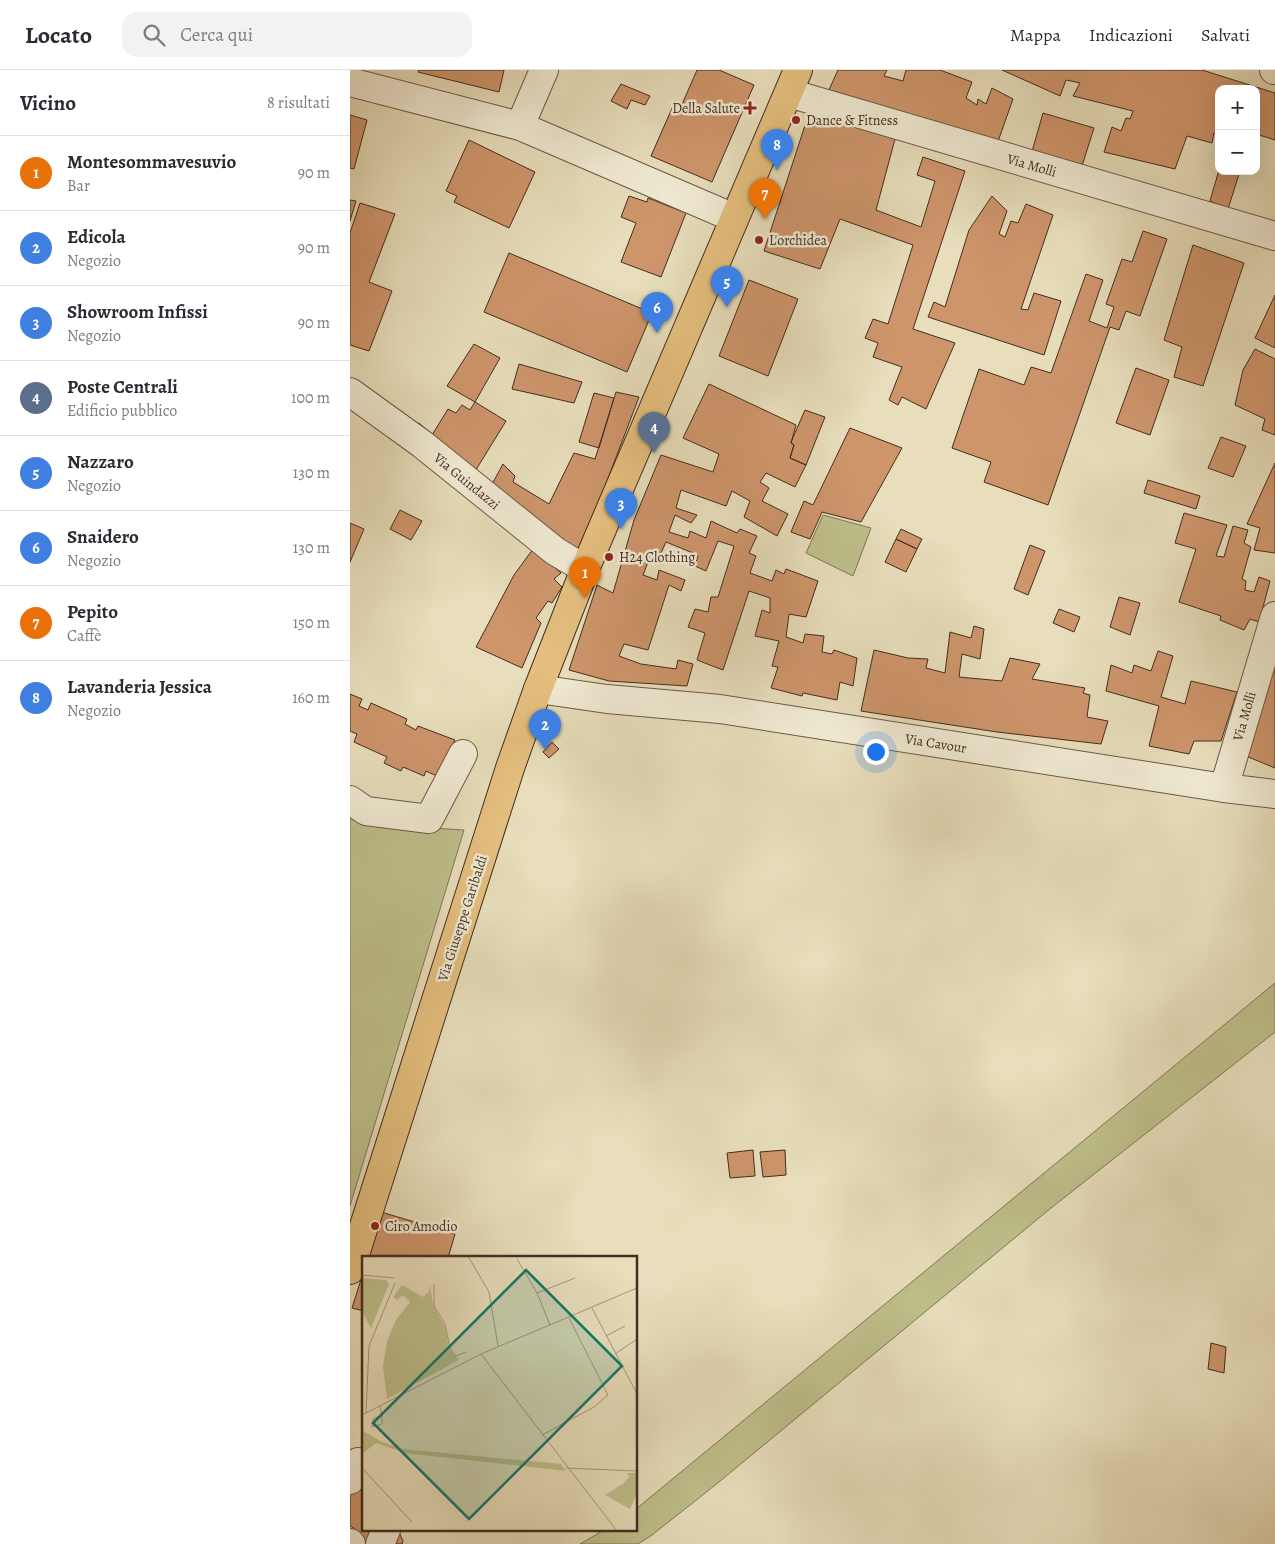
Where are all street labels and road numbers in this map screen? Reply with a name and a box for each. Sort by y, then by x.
street label: Via Molli [1004,149,1059,182]
street label: Via Guindazzi [429,448,504,514]
street label: Via Molli [1228,689,1261,744]
street label: Via Cavour [903,729,969,758]
street label: Via Giuseppe Garibaldi [433,853,492,984]

